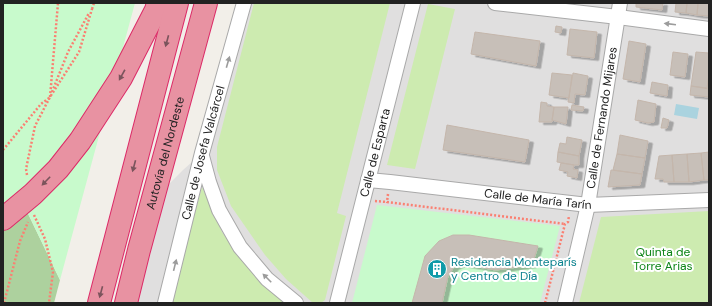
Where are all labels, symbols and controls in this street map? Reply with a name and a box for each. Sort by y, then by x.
one-way arrow [664,21,676,27]
one-way arrow [164,35,170,47]
street label: Calle de Fernando Mijares [583,46,621,190]
one-way arrow [225,56,231,68]
one-way arrow [119,70,126,81]
street label: Calle de Josefa Valcárcel [178,84,228,222]
street label: Autovía del Nordeste [142,95,188,211]
street label: Calle de Esparta [356,107,394,199]
one-way arrow [131,161,137,173]
one-way arrow [42,176,51,186]
street label: Calle de María Tarín [483,185,592,213]
park label: Quinta de Torre Arias [633,244,693,274]
place label: Residencia Monteparís y Centro de Día [451,254,577,284]
building icon: Residencia Monteparís y Centro de Día [426,258,448,280]
one-way arrow [172,259,178,271]
one-way arrow [262,273,271,283]
one-way arrow [98,286,104,298]

